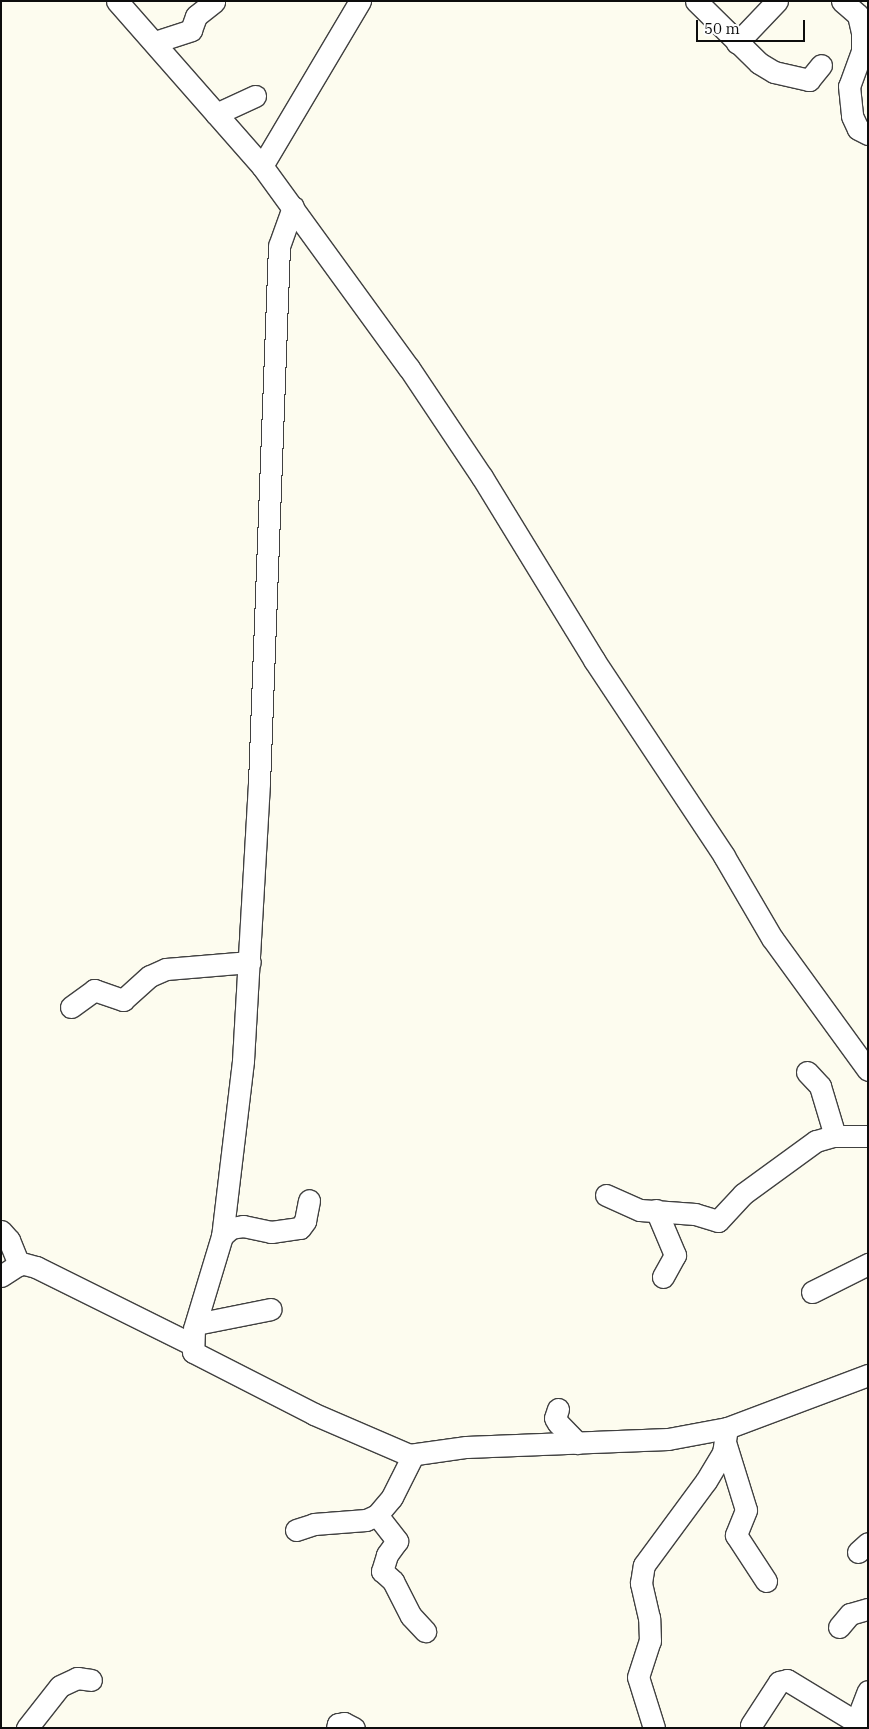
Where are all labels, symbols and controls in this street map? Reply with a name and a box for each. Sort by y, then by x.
scale bar [699,10,808,42]
text: 50 m [704,19,740,38]

